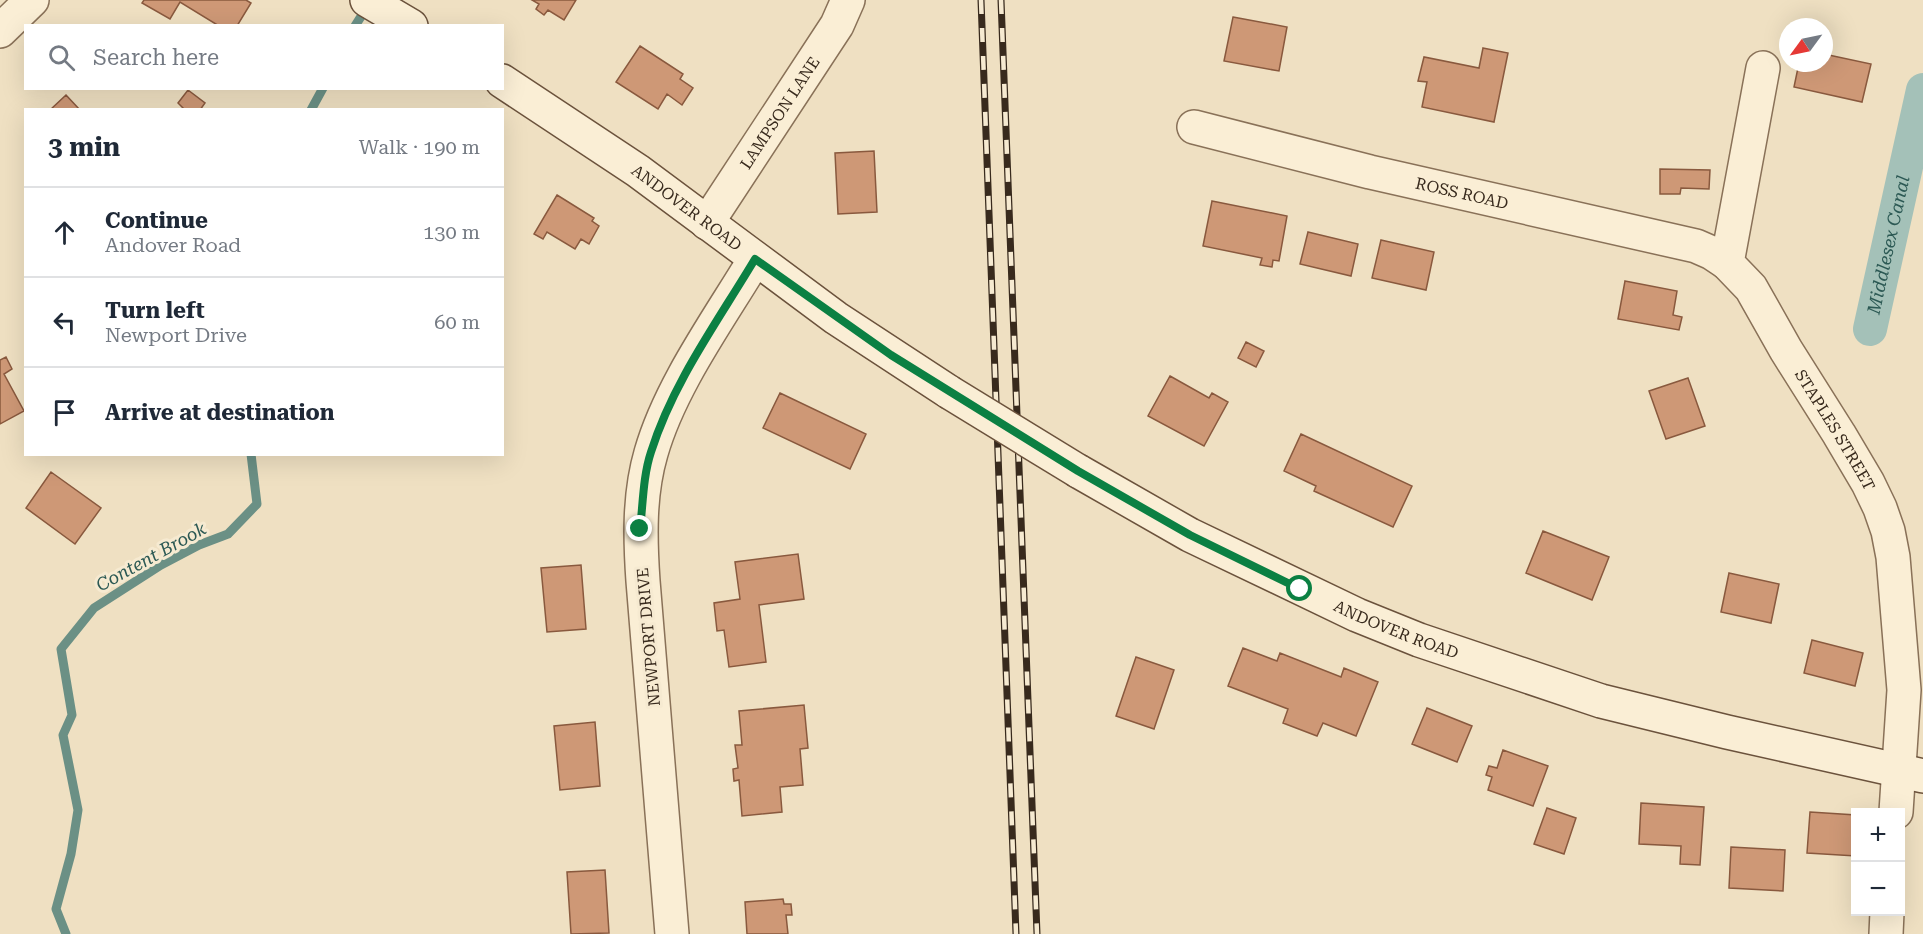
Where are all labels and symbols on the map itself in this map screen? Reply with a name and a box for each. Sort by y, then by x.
north arrow [1779,18,1833,72]
street label: LAMPSON LANE [736,53,824,173]
street label: ANDOVER ROAD [628,161,745,255]
street label: ROSS ROAD [1414,174,1510,213]
water label: Middlesex Canal [1862,174,1914,317]
street label: STAPLES STREET [1791,366,1879,494]
route end [626,515,652,541]
water label: Content Brook [92,518,210,595]
street label: NEWPORT DRIVE [633,567,664,707]
route start [1286,575,1312,601]
street label: ANDOVER ROAD [1331,596,1461,663]

